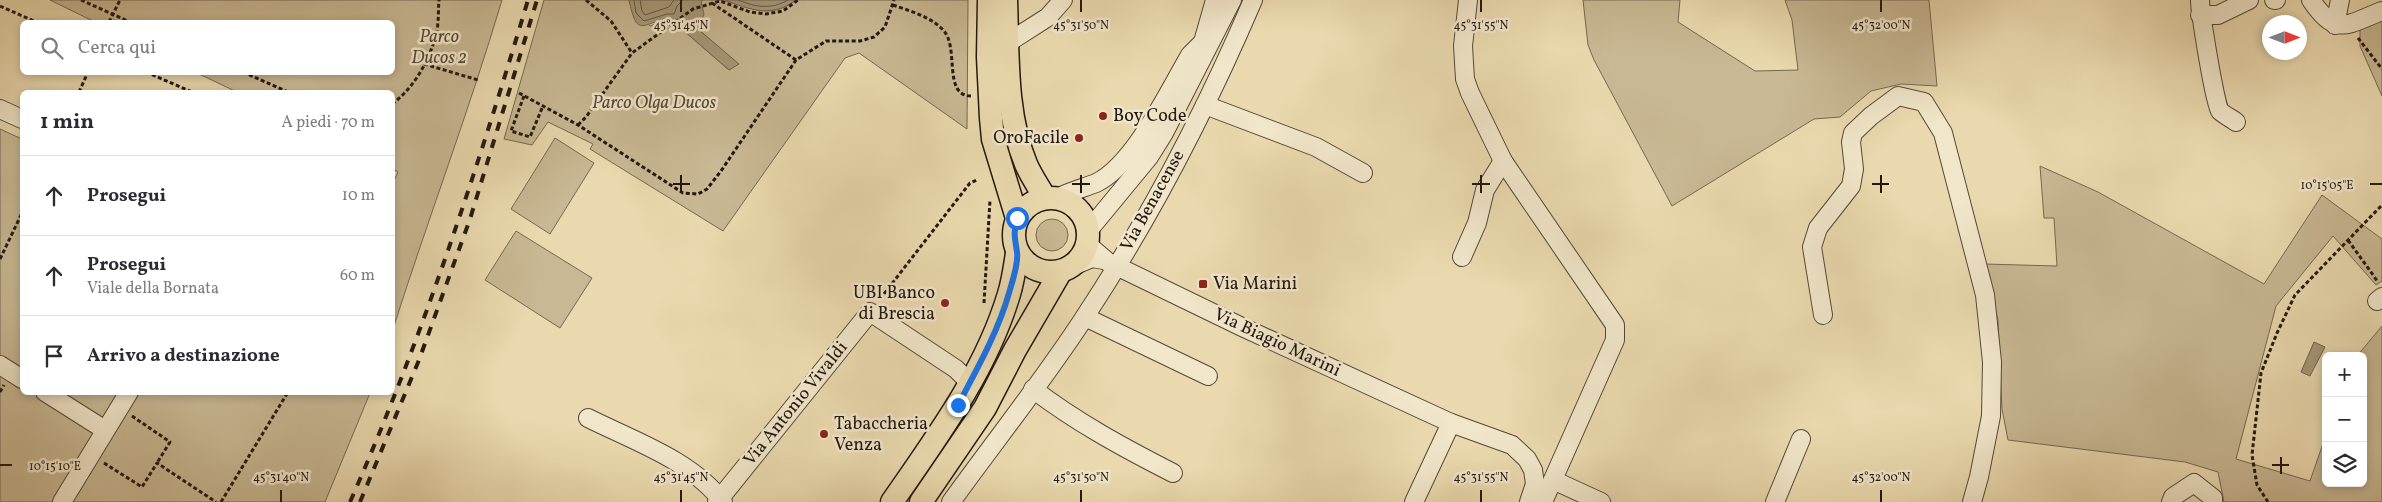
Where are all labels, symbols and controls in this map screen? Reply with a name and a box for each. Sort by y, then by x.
north arrow [2262,15,2307,60]
text: 45°31'45"N [654,18,709,34]
text: 45°31'50"N [1053,18,1109,34]
text: 45°31'55"N [1454,18,1508,34]
text: 45°32'00"N [1851,18,1911,34]
search box [20,20,395,75]
park label: Parco Ducos 2 [411,25,467,71]
icon: search [38,34,66,62]
text: Cerca qui [78,35,156,61]
park label: Parco Olga Ducos [592,91,716,116]
place label: Boy Code [1113,104,1186,129]
text: 1 min [40,108,94,137]
marker: Boy Code [1097,110,1109,122]
text: A piedi · 70 m [281,112,375,134]
place label: OroFacile [993,126,1069,151]
marker: OroFacile [1073,132,1085,144]
street label: Via Benacense [1115,146,1191,256]
text: 10°15'05"E [2301,178,2353,194]
icon: ahead [40,182,68,210]
text: Prosegui [87,183,166,209]
text: 10 m [342,185,375,207]
route start [1006,207,1029,230]
text: Prosegui [87,252,166,278]
icon: ahead [40,262,68,290]
text: 60 m [340,265,375,287]
place label: Via Marini [1213,272,1297,297]
text: Viale della Bornata [87,278,219,300]
marker: Via Marini [1197,278,1209,290]
place label: UBI Banco di Brescia [853,281,935,327]
marker: UBI Banco di Brescia [939,297,951,309]
street label: Via Biagio Marini [1209,303,1345,383]
street label: Via Antonio Vivaldi [738,336,854,472]
icon: arrive [40,342,68,370]
text: Arrivo a destinazione [87,343,280,369]
map controls [2322,352,2367,487]
button: + [2322,352,2367,397]
route end [947,394,970,417]
button: − [2322,397,2367,442]
place label: Tabaccheria Venza [834,412,928,458]
marker: Tabaccheria Venza [818,428,830,440]
button: layers [2322,442,2367,487]
text: 10°15'10"E [29,459,81,475]
text: 45°31'40"N [253,470,309,486]
text: 45°31'45"N [654,470,709,486]
text: 45°31'50"N [1053,470,1109,486]
text: 45°31'55"N [1454,470,1508,486]
text: 45°32'00"N [1851,470,1911,486]

